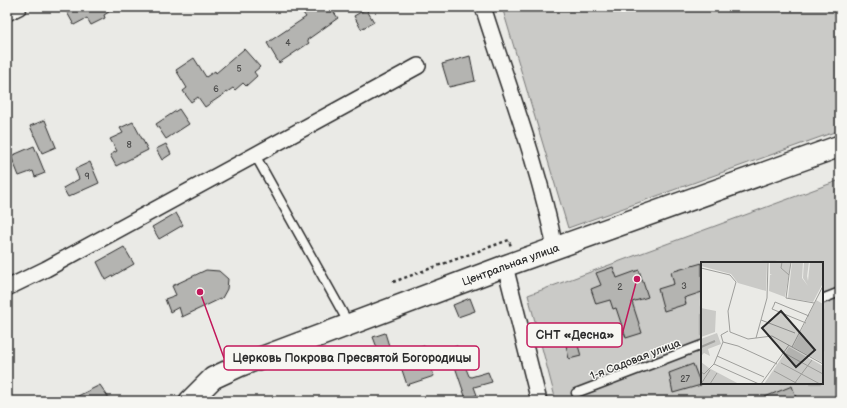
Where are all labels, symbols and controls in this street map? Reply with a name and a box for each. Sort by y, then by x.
house number: 4 [285,38,291,49]
house number: 5 [236,64,242,75]
house number: 6 [213,84,219,95]
house number: 8 [126,140,132,151]
house number: 9 [84,171,90,182]
street label: Центральная улица [460,241,561,289]
inset map [701,262,823,384]
house number: 3 [681,281,687,292]
house number: 2 [617,282,623,293]
callout: СНТ «Десна» [527,323,622,347]
text: СНТ «Десна» [536,328,614,343]
street label: 1-я Садовая улица [588,336,683,383]
callout: Церковь Покрова Пресвятой Богородицы [224,346,479,370]
text: Церковь Покрова Пресвятой Богородицы [233,351,472,366]
house number: 27 [680,374,690,385]

